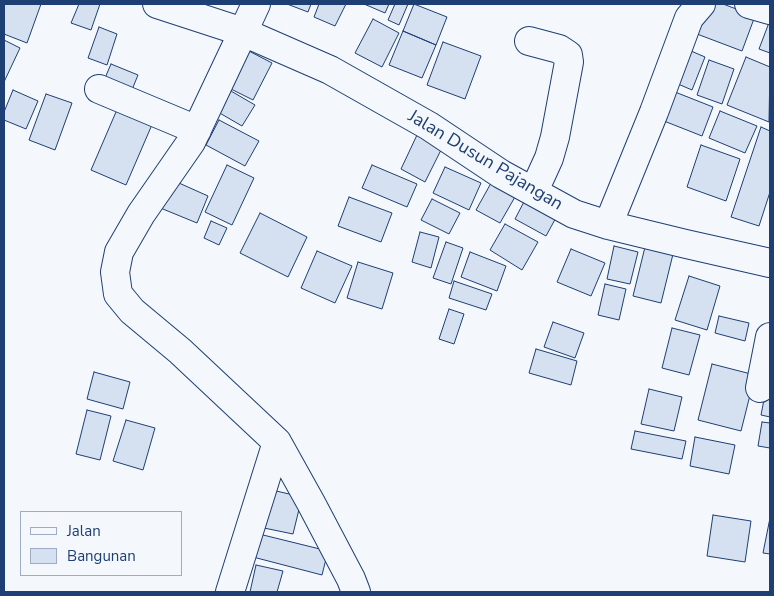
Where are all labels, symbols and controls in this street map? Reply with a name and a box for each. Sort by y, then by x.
street label: Jalan Dusun Pajangan [404,106,566,216]
legend [20,511,182,576]
text: Jalan [67,521,101,541]
text: Bangunan [67,546,136,566]

